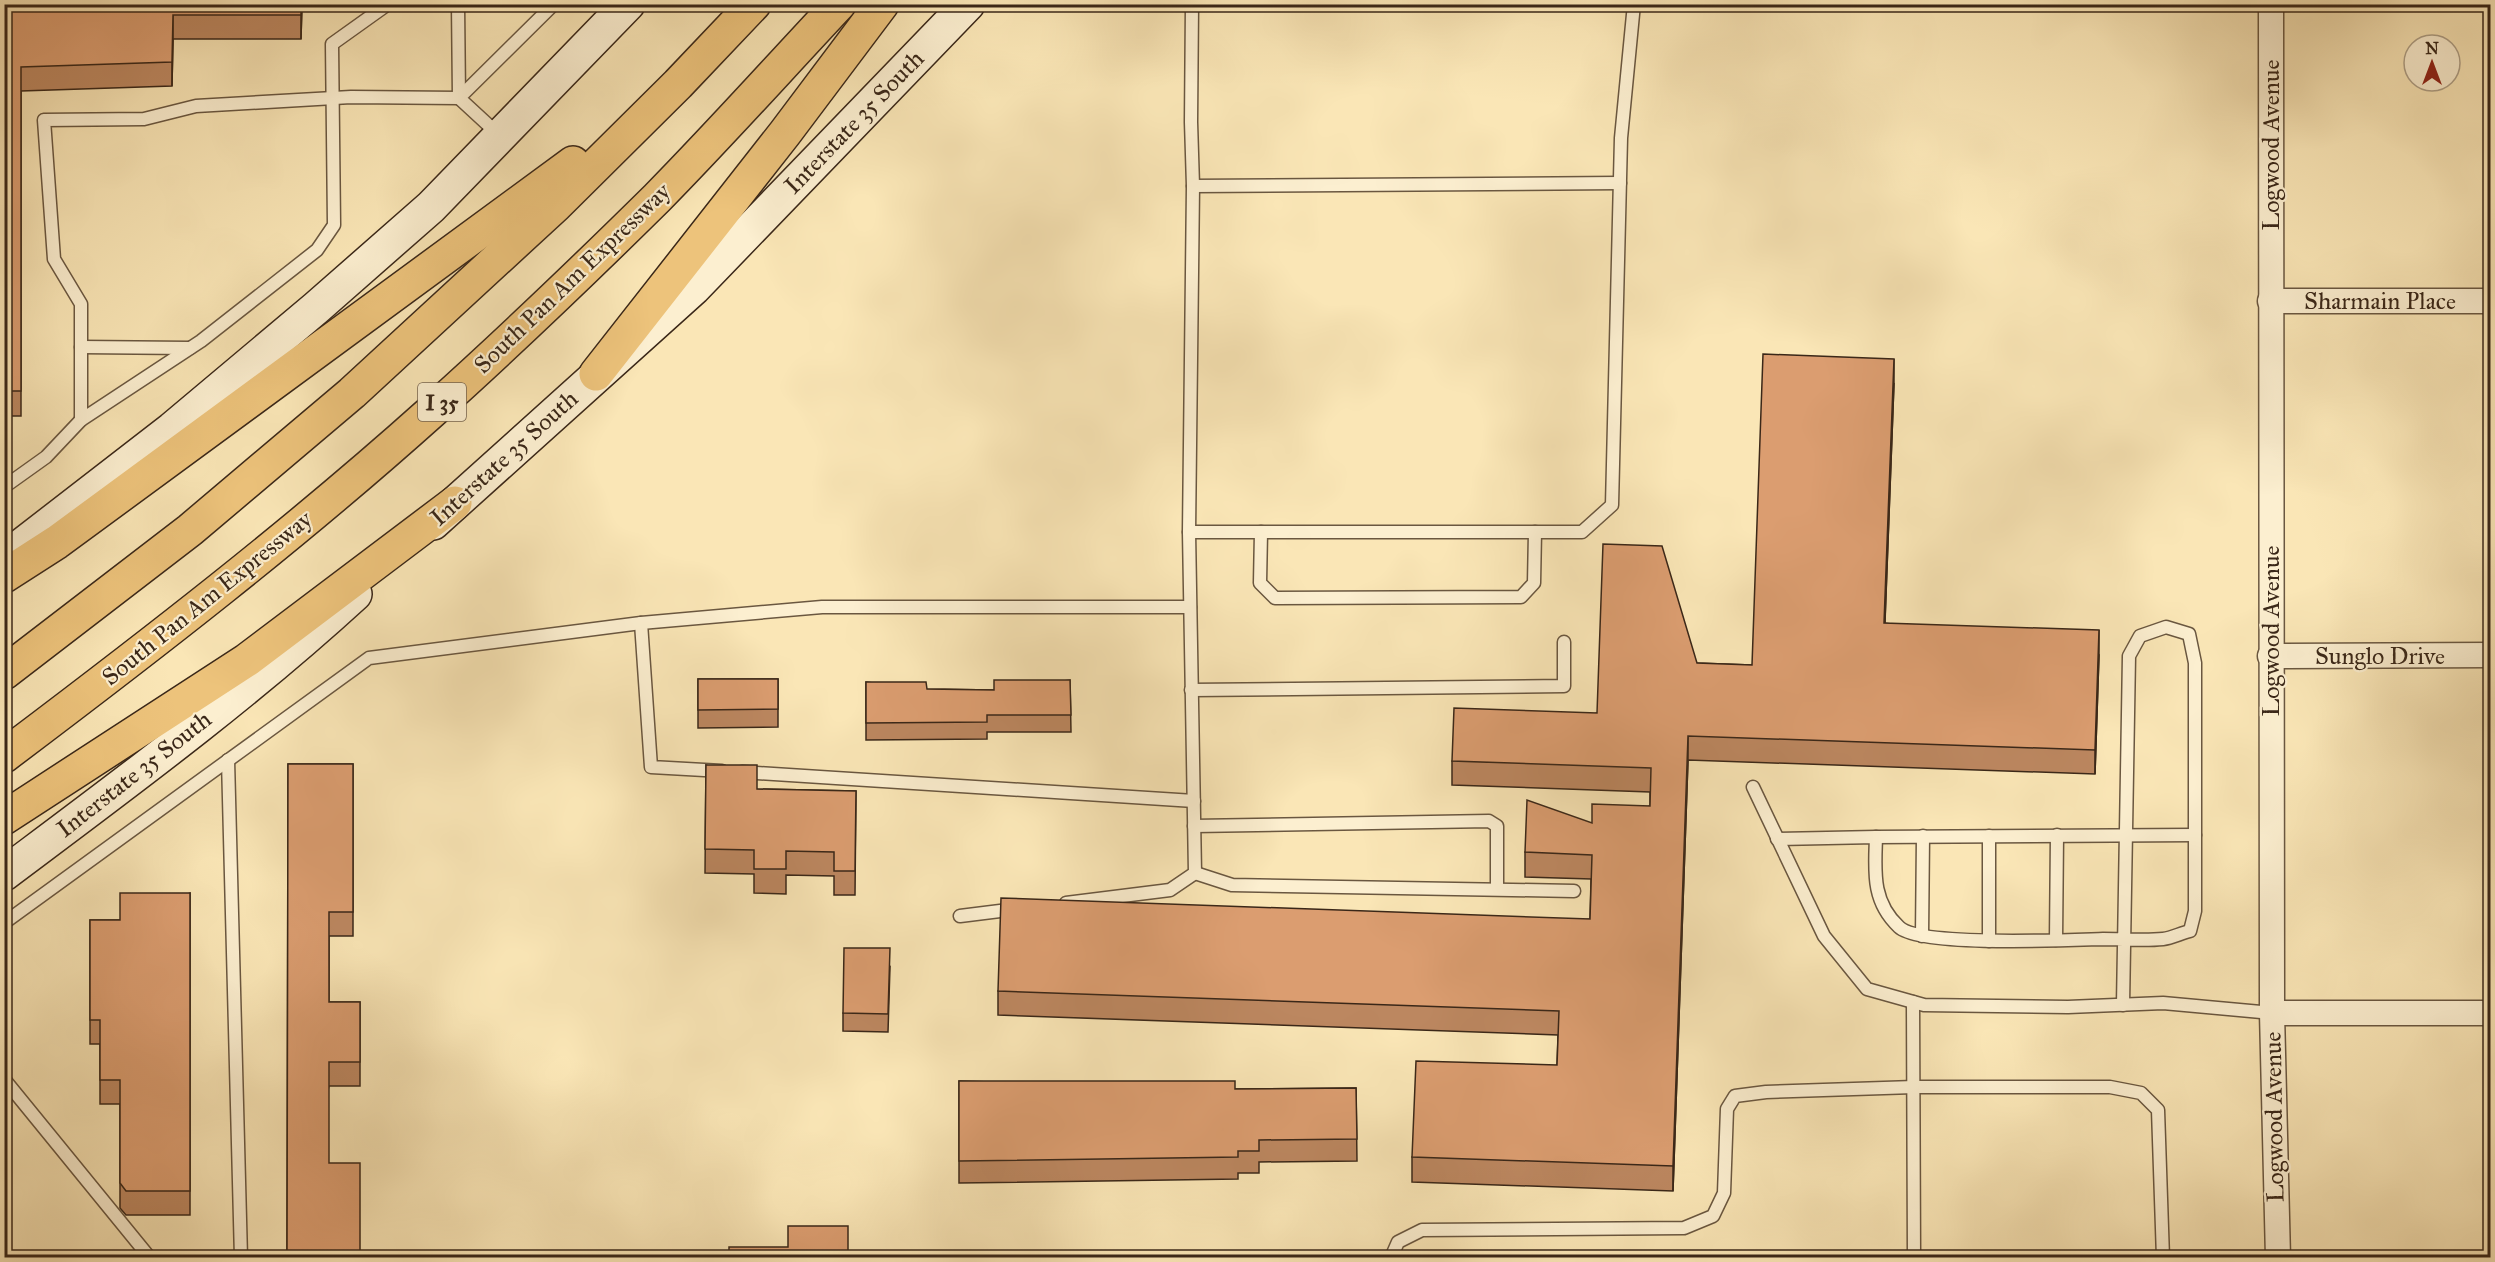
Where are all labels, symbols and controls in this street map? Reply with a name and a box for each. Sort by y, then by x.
north arrow [2402,33,2462,93]
text: N [2425,39,2439,58]
street label: Interstate 35 South [778,44,930,200]
street label: Logwood Avenue [2256,60,2286,230]
street label: South Pan Am Expressway [467,176,677,380]
street label: Sharmain Place [2304,286,2456,316]
road number: I 35 [418,383,466,421]
street label: Interstate 35 South [424,384,584,532]
street label: South Pan Am Expressway [96,503,319,692]
street label: Logwood Avenue [2256,546,2286,716]
street label: Sunglo Drive [2315,641,2445,671]
street label: Interstate 35 South [51,704,217,844]
street label: Logwood Avenue [2258,1031,2290,1203]

